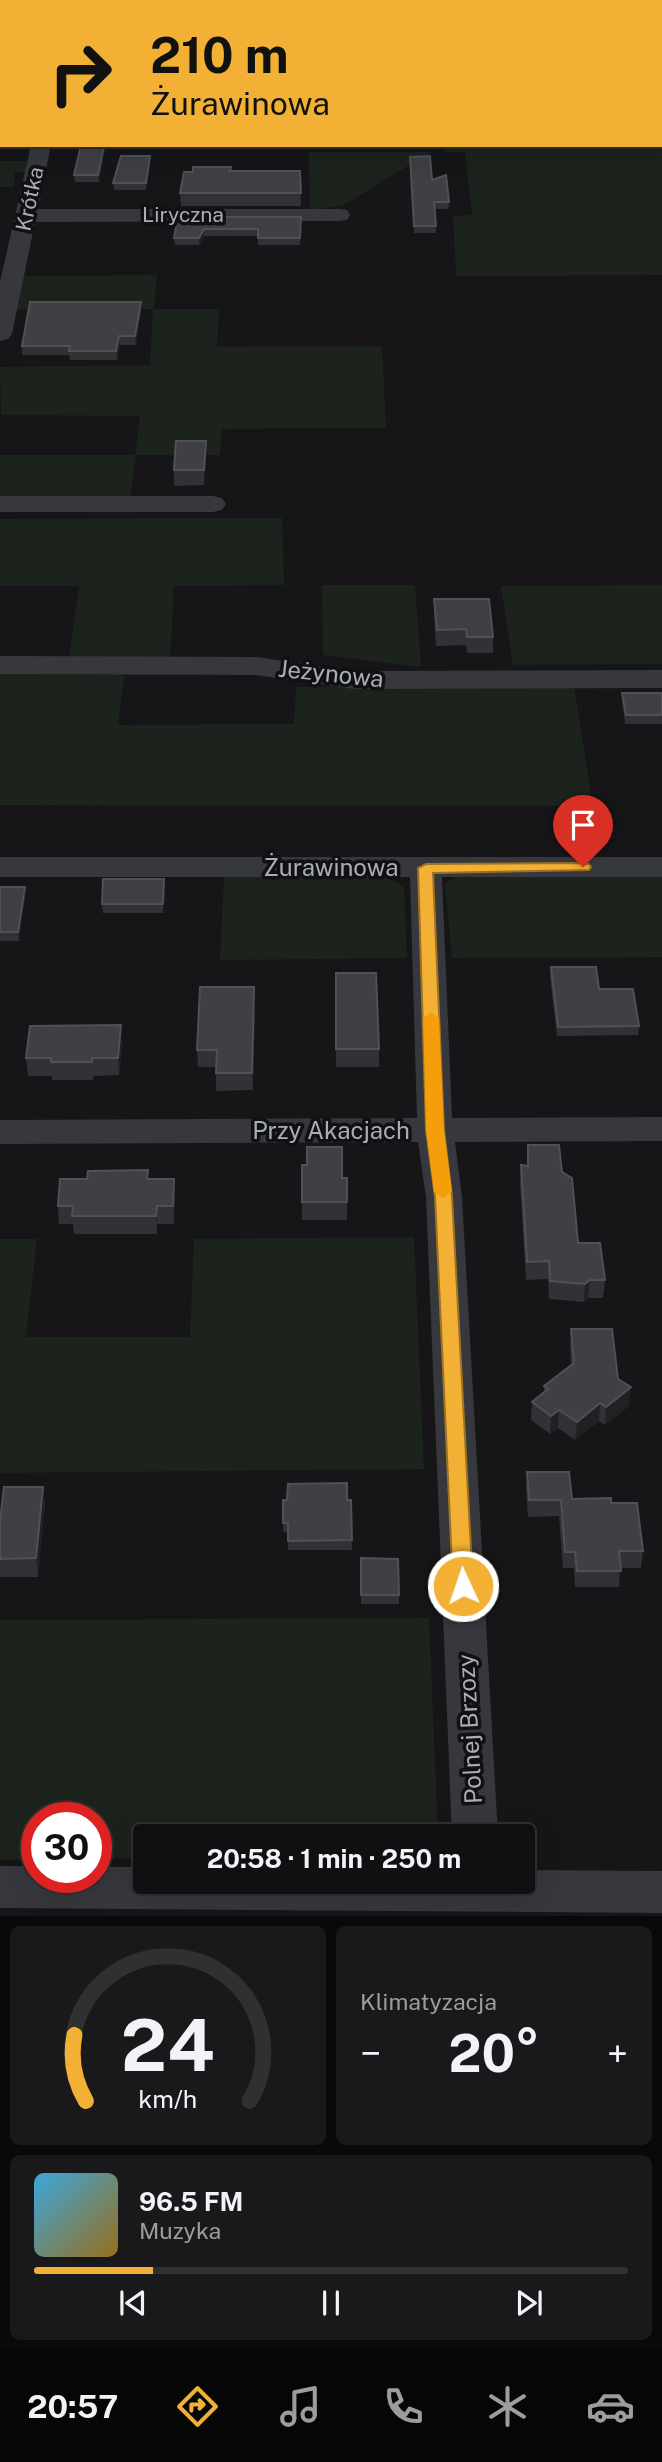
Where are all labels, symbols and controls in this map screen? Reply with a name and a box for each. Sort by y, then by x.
text: 210 m [150,26,289,84]
icon: right [35,28,126,119]
text: Żurawinowa [150,85,330,122]
street label: Krótka [11,164,48,233]
street label: Liryczna [142,202,224,227]
street label: Jeżynowa [277,654,385,692]
pin [553,795,613,867]
icon: arrive [564,806,602,844]
street label: Żurawinowa [264,853,398,881]
street label: Przy Akacjach [252,1116,410,1144]
position arrow [426,1549,500,1623]
street label: Polnej Brzozy [451,1653,487,1805]
speed limit sign: 30 [21,1802,112,1893]
text: 20:58 · 1 min · 250 m [207,1843,461,1874]
text: Klimatyzacja [360,1988,497,2015]
text: 24 [121,2003,215,2088]
text: 20° [448,2023,540,2084]
text: − [360,2031,381,2076]
text: + [607,2031,628,2076]
text: km/h [139,2084,197,2114]
text: 96.5 FM [139,2186,243,2217]
text: Muzyka [139,2217,221,2244]
icon: previous [114,2284,152,2322]
icon: pause [312,2284,350,2322]
icon: next [510,2284,548,2322]
icon: directions [173,2382,222,2431]
icon: music [276,2382,325,2431]
icon: phone [379,2382,428,2431]
icon: climate [483,2382,532,2431]
icon: car [586,2382,635,2431]
text: 20:57 [27,2388,118,2425]

